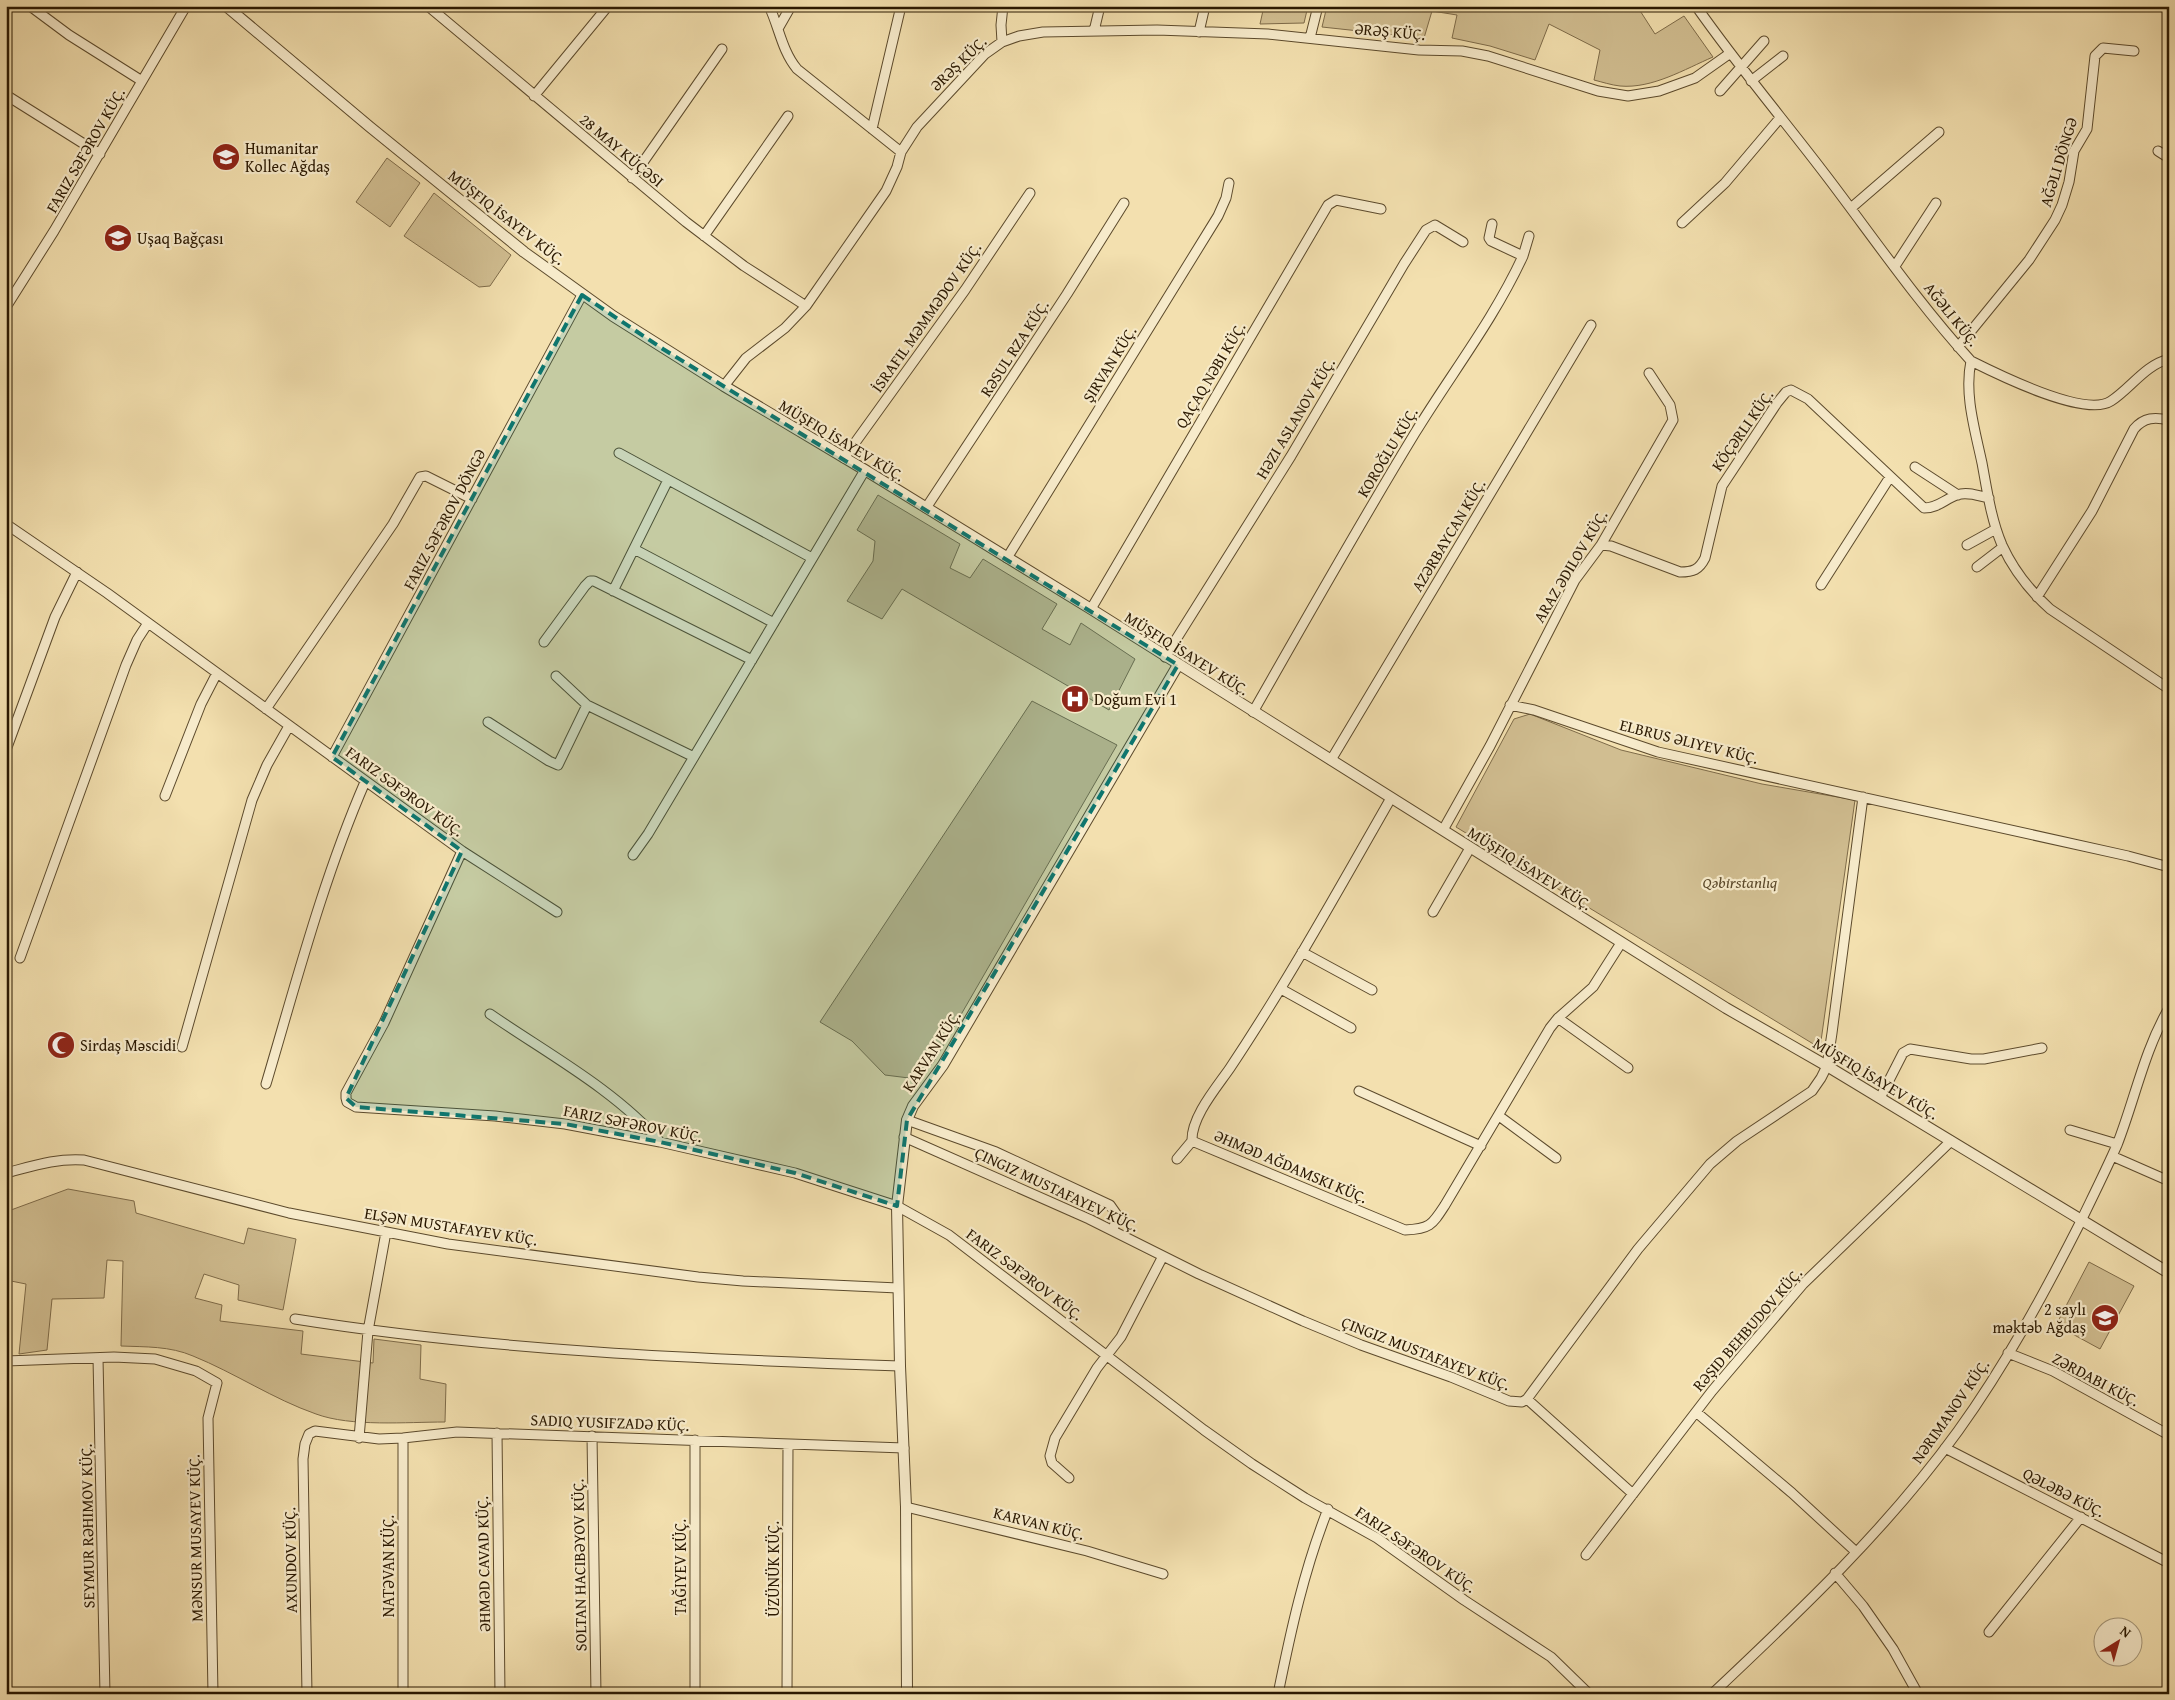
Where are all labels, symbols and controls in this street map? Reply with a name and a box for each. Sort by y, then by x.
street label: ƏRƏŞ KÜÇ. [1354,16,1426,46]
street label: ƏRƏŞ KÜÇ. [924,30,992,96]
street label: FARIZ SƏFƏROV KÜÇ. [39,83,131,217]
street label: 28 MAY KÜÇƏSI [575,107,670,193]
street label: AĞƏLI DÖNGƏ [2033,114,2083,210]
place label: Humanitar Kollec Ağdaş [245,136,330,178]
school or university icon: Humanitar Kollec Ağdaş [211,142,241,172]
street label: MÜŞFIQ İSAYEV KÜÇ. [443,164,571,270]
school or university icon: Uşaq Bağçası [103,223,133,253]
place label: Uşaq Bağçası [137,226,224,250]
street label: İSRAFIL MƏMMƏDOV KÜÇ. [865,237,987,397]
street label: AĞƏLI KÜÇ. [1918,277,1986,352]
street label: RƏSUL RZA KÜÇ. [974,295,1054,401]
street label: QAÇAQ NƏBI KÜÇ. [1169,317,1251,433]
street label: ŞIRVAN KÜÇ. [1076,321,1142,407]
street label: HƏZI ASLANOV KÜÇ. [1249,353,1341,483]
street label: KÖÇƏRLI KÜÇ. [1705,384,1779,476]
street label: MÜŞFIQ İSAYEV KÜÇ. [775,393,909,487]
street label: KOROĞLU KÜÇ. [1351,402,1423,502]
street label: FARIZ SƏFƏROV DÖNGƏ [397,444,491,594]
street label: AZƏRBAYCAN KÜÇ. [1405,474,1491,596]
street label: ARAZ ƏDILOV KÜÇ. [1527,505,1613,627]
street label: MÜŞFIQ İSAYEV KÜÇ. [1120,605,1254,701]
hospital icon: Doğum Evi 1 [1060,684,1090,714]
place label: Doğum Evi 1 [1094,687,1177,711]
street label: ELBRUS ƏLIYEV KÜÇ. [1617,712,1761,770]
street label: FARIZ SƏFƏROV KÜÇ. [341,740,469,842]
street label: MÜŞFIQ İSAYEV KÜÇ. [1463,820,1597,916]
park label: Qəbirstanlıq [1703,870,1778,894]
street label: KARVAN KÜÇ. [896,1005,966,1097]
mosque icon: Sirdaş Məscidi [46,1030,76,1060]
street label: MÜŞFIQ İSAYEV KÜÇ. [1809,1031,1943,1125]
place label: Sirdaş Məscidi [80,1033,177,1057]
street label: FARIZ SƏFƏROV KÜÇ. [562,1098,705,1148]
street label: ƏHMƏD AĞDAMSKI KÜÇ. [1211,1123,1371,1209]
street label: ÇINGIZ MUSTAFAYEV KÜÇ. [971,1140,1143,1238]
street label: ELŞƏN MUSTAFAYEV KÜÇ. [363,1200,539,1252]
street label: FARIZ SƏFƏROV KÜÇ. [962,1222,1089,1326]
street label: RƏŞID BEHBUDOV KÜÇ. [1686,1262,1808,1396]
place label: 2 saylı məktəb Ağdaş [1992,1297,2087,1339]
school or university icon: 2 saylı məktəb Ağdaş [2090,1303,2120,1333]
street label: ÇINGIZ MUSTAFAYEV KÜÇ. [1338,1310,1514,1396]
street label: ZƏRDABI KÜÇ. [2048,1346,2144,1412]
street label: NƏRIMANOV KÜÇ. [1905,1354,1995,1468]
street label: SADIQ YUSIFZADƏ KÜÇ. [530,1407,690,1437]
street label: SEYMUR RƏHIMOV KÜÇ. [74,1443,100,1608]
street label: MƏNSUR MUSAYEV KÜÇ. [182,1454,208,1622]
street label: QƏLƏBƏ KÜÇ. [2019,1461,2109,1523]
street label: SOLTAN HACIBƏYOV KÜÇ. [565,1478,593,1651]
street label: ƏHMƏD CAVAD KÜÇ. [470,1496,496,1632]
street label: KARVAN KÜÇ. [991,1500,1087,1546]
street label: FARIZ SƏFƏROV KÜÇ. [1351,1500,1481,1598]
street label: AXUNDOV KÜÇ. [277,1507,303,1613]
street label: NATƏVAN KÜÇ. [376,1515,400,1617]
street label: TAĞIYEV KÜÇ. [668,1519,692,1615]
street label: ÜZÜNÜK KÜÇ. [761,1521,785,1617]
north arrow [2092,1618,2142,1668]
text: N [2116,1621,2136,1643]

